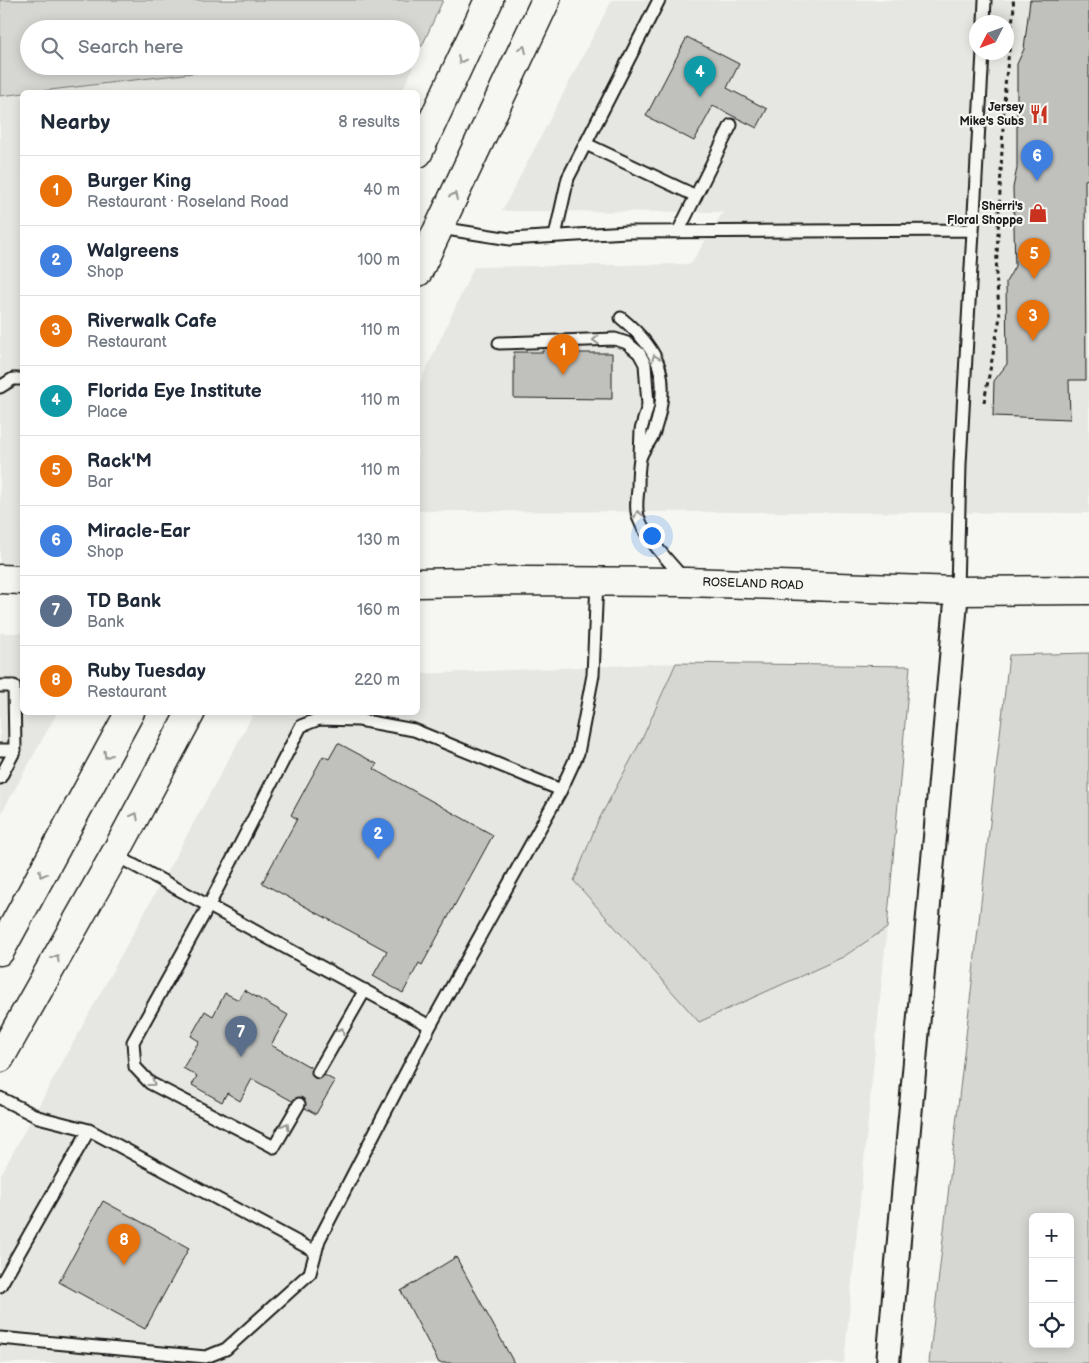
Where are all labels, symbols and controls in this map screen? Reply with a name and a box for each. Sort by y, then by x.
north arrow [969,15,1014,60]
search box [20,20,420,75]
icon: search [38,34,66,62]
text: Search here [78,36,183,59]
one-way arrow [517,45,528,54]
one-way arrow [457,55,467,64]
pin: 4 [684,56,716,97]
place label: Jersey Mike's Subs [959,100,1024,129]
restaurant icon: Jersey Mike's Subs [1028,103,1050,125]
text: Nearby [40,110,110,135]
text: 8 results [338,113,400,132]
pin: 6 [1021,140,1053,181]
text: Burger King [87,170,191,193]
text: 1 [53,181,59,200]
text: 40 m [363,181,400,200]
text: Restaurant · Roseland Road [87,193,289,212]
one-way arrow [448,193,458,202]
place label: Sherri's Floral Shoppe [947,199,1023,228]
shop icon: Sherri's Floral Shoppe [1027,202,1049,224]
pin: 5 [1018,238,1050,279]
text: Walgreens [87,240,179,263]
text: 2 [51,251,61,270]
text: 100 m [357,251,400,270]
text: Shop [87,263,124,282]
pin: 3 [1017,300,1049,341]
text: Riverwalk Cafe [87,310,217,333]
text: 3 [51,321,61,340]
text: 110 m [361,321,400,340]
text: Restaurant [87,333,167,352]
pin: 1 [547,334,579,375]
one-way arrow [591,335,599,345]
one-way arrow [651,354,661,363]
text: Florida Eye Institute [87,380,262,403]
text: 4 [51,391,61,410]
text: 110 m [361,391,400,410]
text: Place [87,403,128,422]
text: Rack'M [87,450,152,473]
text: 5 [51,461,61,480]
text: 110 m [361,461,400,480]
text: Bar [87,473,113,492]
one-way arrow [633,509,644,518]
text: Miracle-Ear [87,520,190,543]
your location [639,523,665,549]
text: 6 [51,531,61,550]
text: 130 m [357,531,400,550]
text: Shop [87,543,124,562]
street label: ROSELAND ROAD [702,575,804,593]
text: TD Bank [87,590,161,613]
text: 7 [52,601,60,620]
text: 160 m [357,601,400,620]
text: Bank [87,613,124,632]
text: Ruby Tuesday [87,660,206,683]
text: 8 [51,671,61,690]
text: 220 m [354,671,400,690]
text: Restaurant [87,683,167,702]
one-way arrow [103,750,113,759]
one-way arrow [129,813,139,822]
pin: 2 [362,818,394,859]
one-way arrow [38,869,48,878]
one-way arrow [50,955,60,964]
pin: 7 [225,1016,257,1057]
one-way arrow [335,1027,345,1036]
one-way arrow [146,1077,156,1086]
one-way arrow [280,1122,290,1131]
map controls [1029,1213,1074,1348]
button: + [1029,1213,1074,1258]
pin: 8 [108,1224,140,1265]
button: − [1029,1258,1074,1303]
button: locate [1029,1303,1074,1348]

